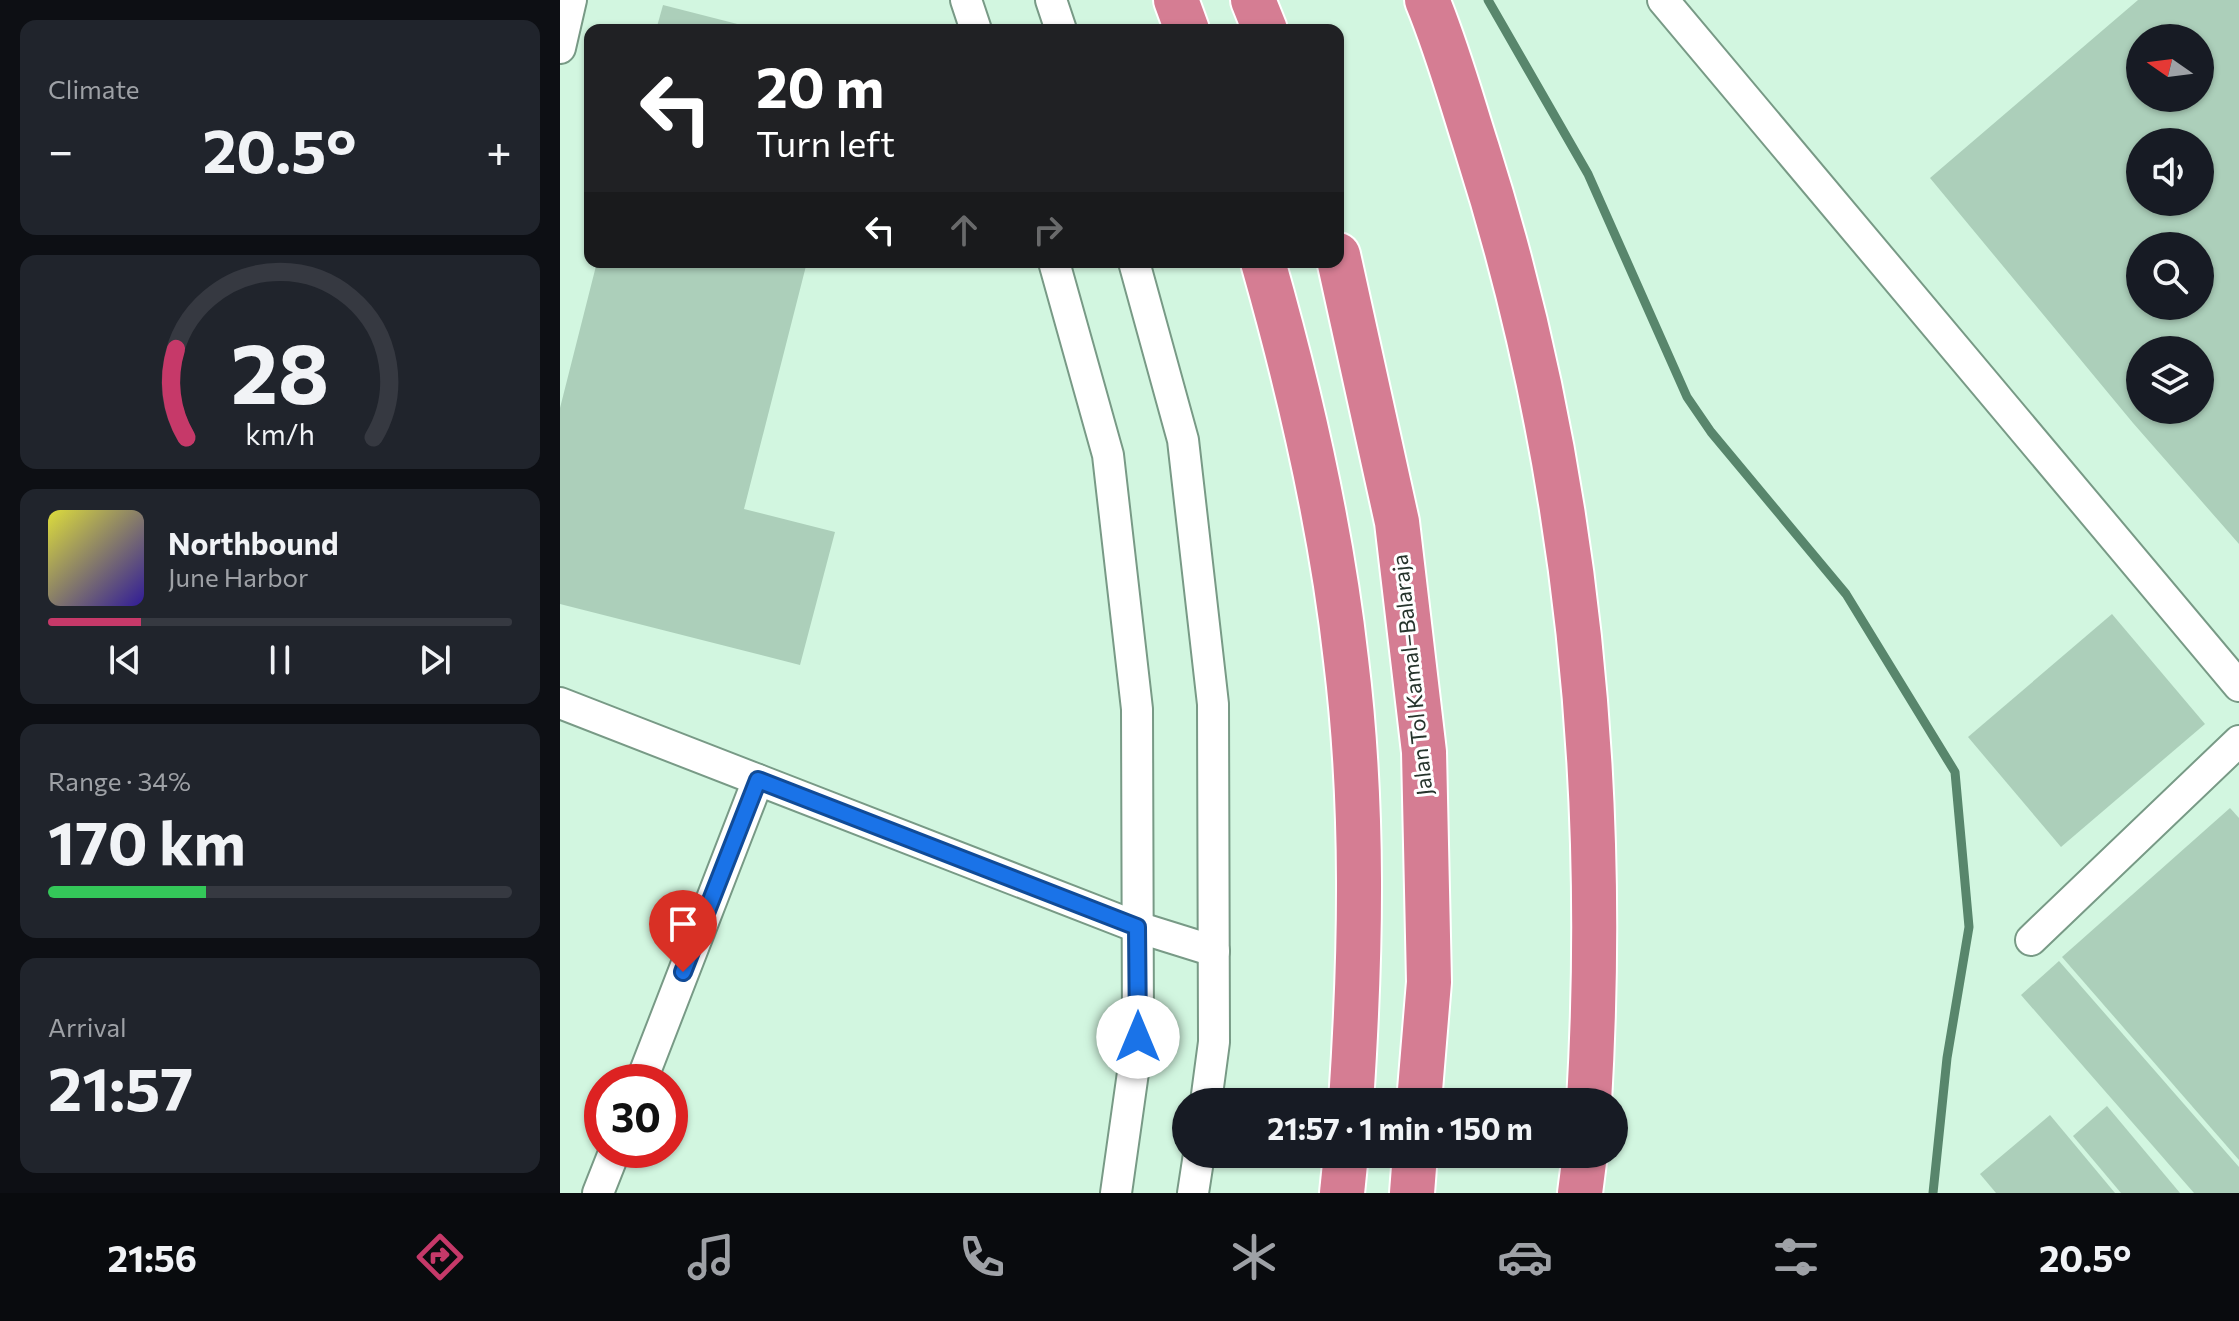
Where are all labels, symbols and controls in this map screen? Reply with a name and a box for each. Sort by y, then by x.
north arrow [2126,24,2214,112]
map controls [2126,24,2214,424]
text: 20 m [756,51,884,120]
icon: left [624,56,728,160]
text: Climate [48,73,140,104]
text: 20.5° [203,112,357,185]
text: Turn left [756,120,895,164]
text: − [48,122,73,176]
text: + [486,122,512,176]
button: sound [2126,128,2214,216]
icon: left [858,208,902,252]
icon: ahead [942,208,986,252]
icon: right [1026,208,1070,252]
button: search [2126,232,2214,320]
text: 28 [231,318,329,420]
button: layers [2126,336,2214,424]
text: km/h [245,416,315,451]
text: Northbound [168,524,339,561]
street label: Jalan Tol Kamal–Balaraja [1385,553,1438,797]
text: June Harbor [168,561,308,592]
icon: previous [103,638,147,682]
icon: pause [258,638,302,682]
icon: next [413,638,457,682]
text: Range · 34% [48,765,191,796]
text: 170 km [48,804,246,877]
pin [649,890,717,972]
icon: arrive [661,902,705,946]
position arrow [1096,995,1180,1079]
text: Arrival [48,1011,127,1042]
text: 21:57 [48,1050,193,1123]
speed limit sign: 30 [584,1064,688,1168]
text: 21:57 · 1 min · 150 m [1267,1109,1533,1146]
icon: directions [412,1229,468,1285]
icon: music [683,1229,739,1285]
icon: phone [954,1229,1010,1285]
icon: climate [1226,1229,1282,1285]
icon: car [1497,1229,1553,1285]
icon: filters [1768,1229,1824,1285]
text: 21:56 [108,1235,197,1279]
text: 20.5° [2039,1235,2131,1279]

